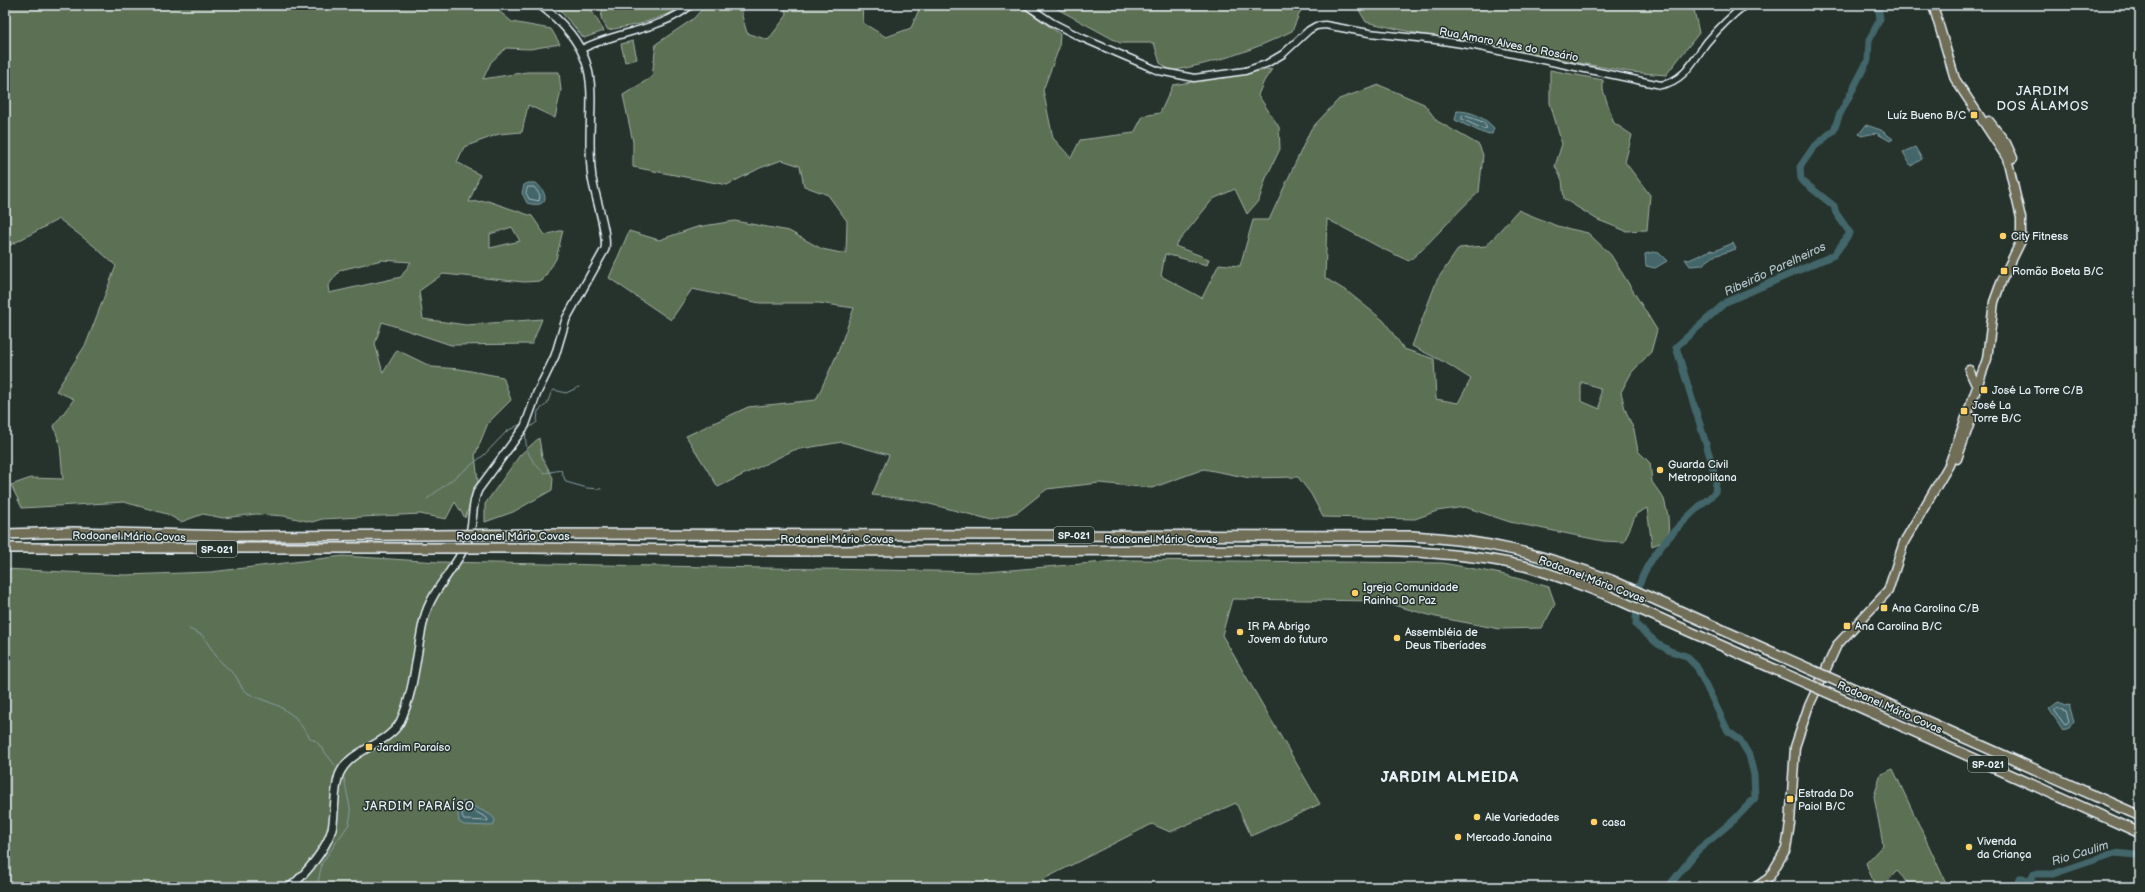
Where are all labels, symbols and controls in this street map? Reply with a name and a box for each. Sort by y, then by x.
street label: Rua Amaro Alves do Rosário [1438,25,1580,64]
district label: JARDIM DOS ÁLAMOS [1997,83,2089,114]
place label: Luíz Bueno B/C [1887,109,1966,122]
marker: Luíz Bueno B/C [1969,110,1979,120]
place label: City Fitness [2011,230,2069,243]
marker: City Fitness [1998,231,2008,241]
water label: Ribeirão Parelheiros [1722,239,1828,300]
place label: Romão Boeta B/C [2012,265,2104,278]
marker: Romão Boeta B/C [1999,266,2009,276]
place label: José La Torre C/B [1992,384,2083,397]
marker: José La Torre C/B [1979,385,1989,395]
place label: José La Torre B/C [1972,399,2021,425]
marker: José La Torre B/C [1959,406,1969,416]
place label: Guarda Civil Metropolitana [1668,458,1737,484]
marker: Guarda Civil Metropolitana [1655,465,1665,475]
road number: SP-021 [1054,527,1094,543]
street label: Rodoanel Mário Covas [72,529,186,544]
street label: Rodoanel Mário Covas [456,530,570,543]
street label: Rodoanel Mário Covas [780,533,894,546]
street label: Rodoanel Mário Covas [1104,533,1218,546]
road number: SP-021 [197,541,237,557]
street label: Rodoanel Mário Covas [1537,553,1648,606]
place label: Igreja Comunidade Rainha Da Paz [1363,581,1459,607]
marker: Igreja Comunidade Rainha Da Paz [1350,588,1360,598]
place label: Ana Carolina C/B [1892,602,1979,615]
marker: Ana Carolina C/B [1879,603,1889,613]
place label: IR PA Abrigo Jovem do futuro [1248,620,1328,646]
place label: Ana Carolina B/C [1855,620,1942,633]
marker: Ana Carolina B/C [1842,621,1852,631]
place label: Assembléia de Deus Tiberíades [1405,626,1487,652]
marker: IR PA Abrigo Jovem do futuro [1235,627,1245,637]
marker: Assembléia de Deus Tiberíades [1392,633,1402,643]
street label: Rodoanel Mário Covas [1835,678,1945,737]
place label: Jardim Paraíso [377,741,450,754]
marker: Jardim Paraíso [364,742,374,752]
road number: SP-021 [1968,756,2008,772]
district label: JARDIM ALMEIDA [1381,768,1519,787]
place label: Estrada Do Paiol B/C [1798,787,1854,813]
marker: Estrada Do Paiol B/C [1785,794,1795,804]
district label: JARDIM PARAÍSO [363,797,475,814]
place label: Ale Variedades [1485,811,1560,824]
marker: Ale Variedades [1472,812,1482,822]
place label: casa [1602,816,1626,829]
marker: casa [1589,817,1599,827]
place label: Mercado Janaina [1466,831,1552,844]
marker: Mercado Janaina [1453,832,1463,842]
place label: Vivenda da Criança [1977,835,2031,861]
water label: Rio Caulim [2050,838,2111,869]
marker: Vivenda da Criança [1964,842,1974,852]

